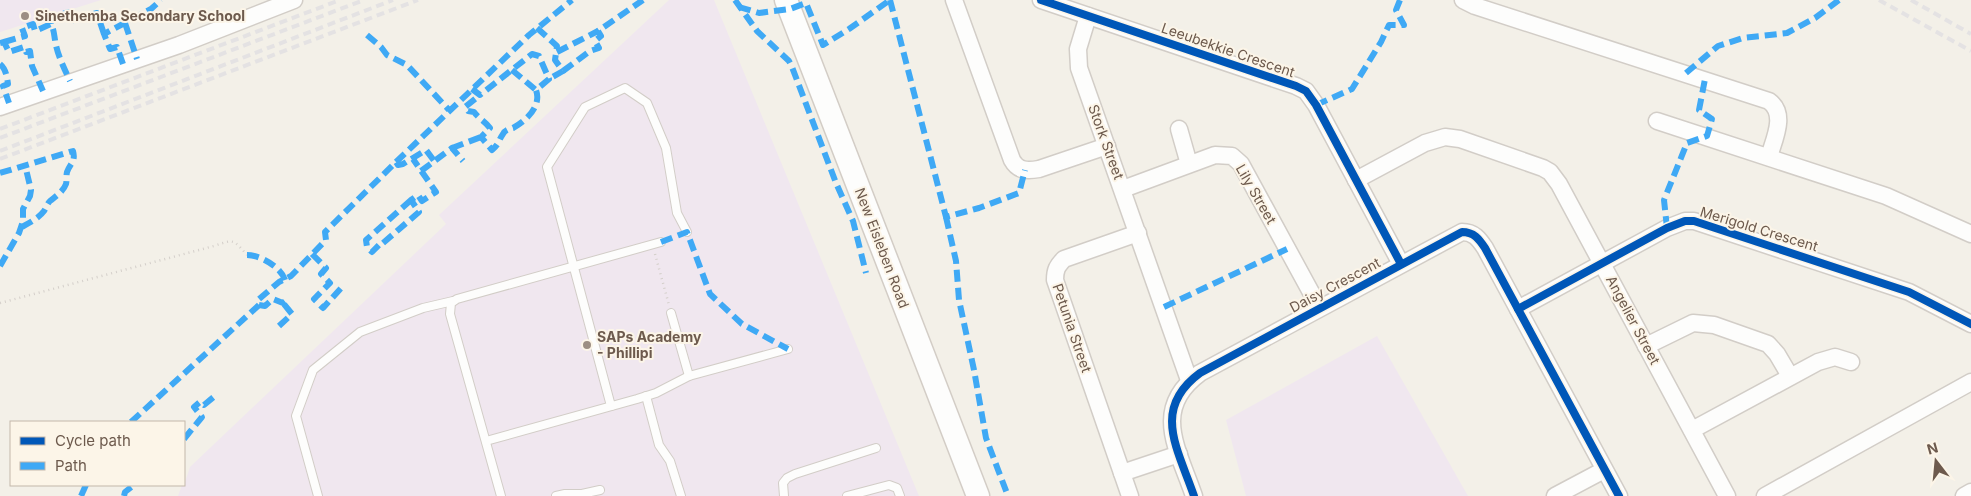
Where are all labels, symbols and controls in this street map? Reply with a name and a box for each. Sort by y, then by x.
place label: Sinethemba Secondary School [35,7,245,24]
marker: Sinethemba Secondary School [19,10,31,22]
street label: Leeubekkie Crescent [1159,19,1297,80]
street label: Stork Street [1085,102,1128,182]
street label: Lily Street [1233,161,1281,227]
street label: New Eisleben Road [852,185,913,310]
street label: Merigold Crescent [1698,202,1821,255]
street label: Daisy Crescent [1286,253,1383,316]
street label: Angelier Street [1603,272,1664,368]
street label: Petunia Street [1049,281,1096,375]
place label: SAPs Academy - Phillipi [597,328,702,361]
marker: SAPs Academy - Phillipi [581,339,593,351]
legend [10,421,185,486]
text: Cycle path [55,431,131,450]
north arrow [1911,436,1961,486]
text: N [1925,438,1940,458]
text: Path [55,456,87,475]

